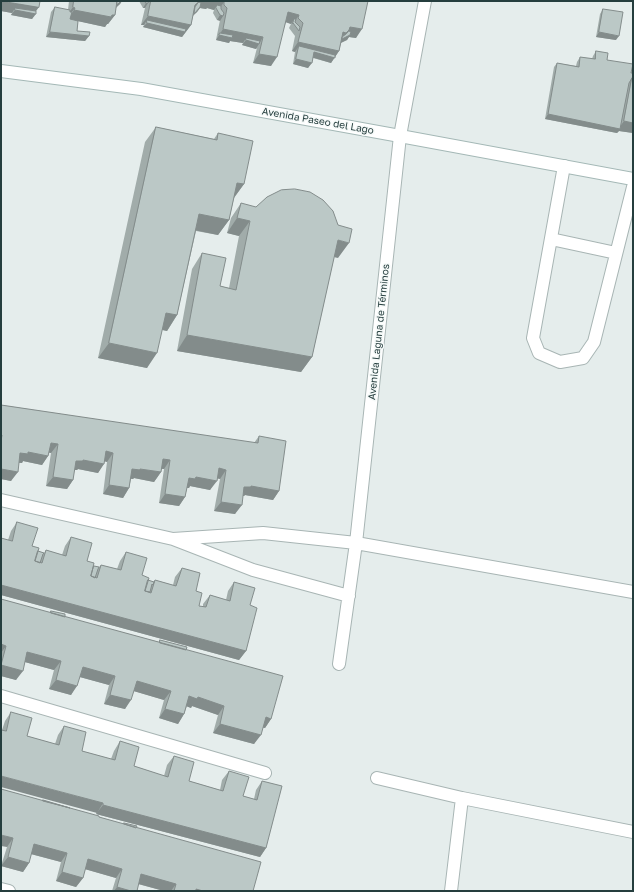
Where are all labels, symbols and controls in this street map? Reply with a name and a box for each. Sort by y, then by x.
street label: Avenida Paseo del Lago [261,105,375,137]
street label: Avenida Laguna de Términos [366,263,392,401]

